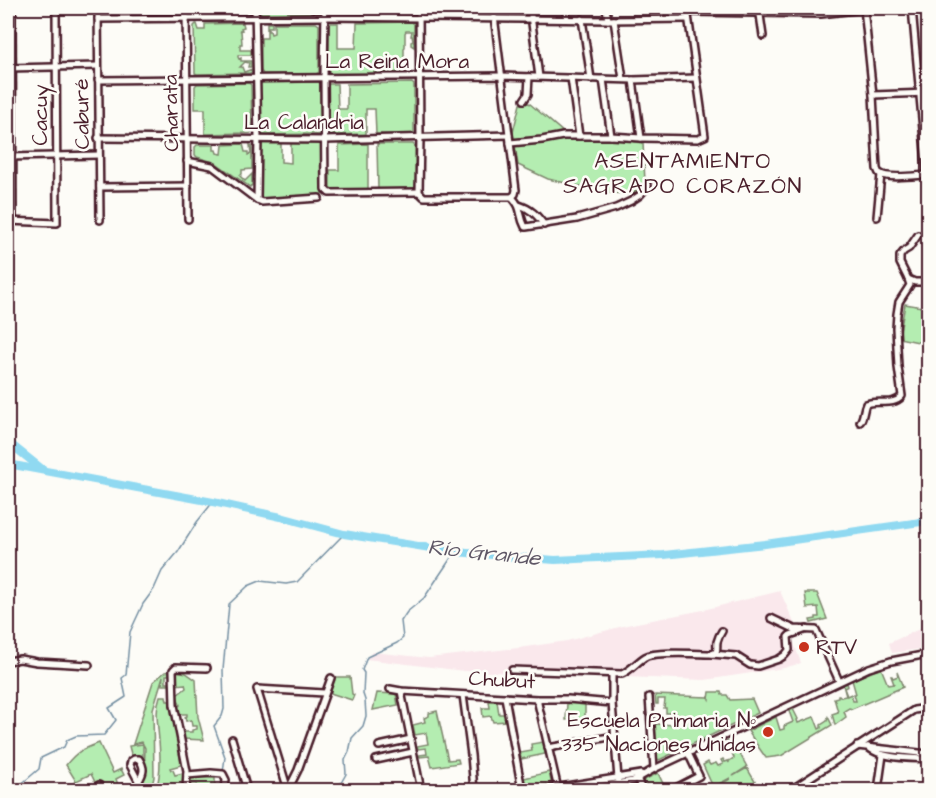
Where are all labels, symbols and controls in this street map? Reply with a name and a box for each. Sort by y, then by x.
street label: La Reina Mora [325,47,469,76]
street label: Charata [156,74,186,152]
street label: Caburé [67,78,97,150]
street label: Cacuy [26,84,57,146]
street label: La Calandria [244,108,364,137]
district label: ASENTAMIENTO SAGRADO CORAZÓN [563,146,803,202]
water label: Río Grande [426,532,543,574]
place label: RTV [816,633,857,662]
marker: RTV [797,640,811,654]
street label: Chubut [468,664,537,696]
place label: Escuela Primaria Nº 335 Naciones Unidas [561,706,756,759]
marker: Escuela Primaria Nº 335 Naciones Unidas [761,725,775,739]

